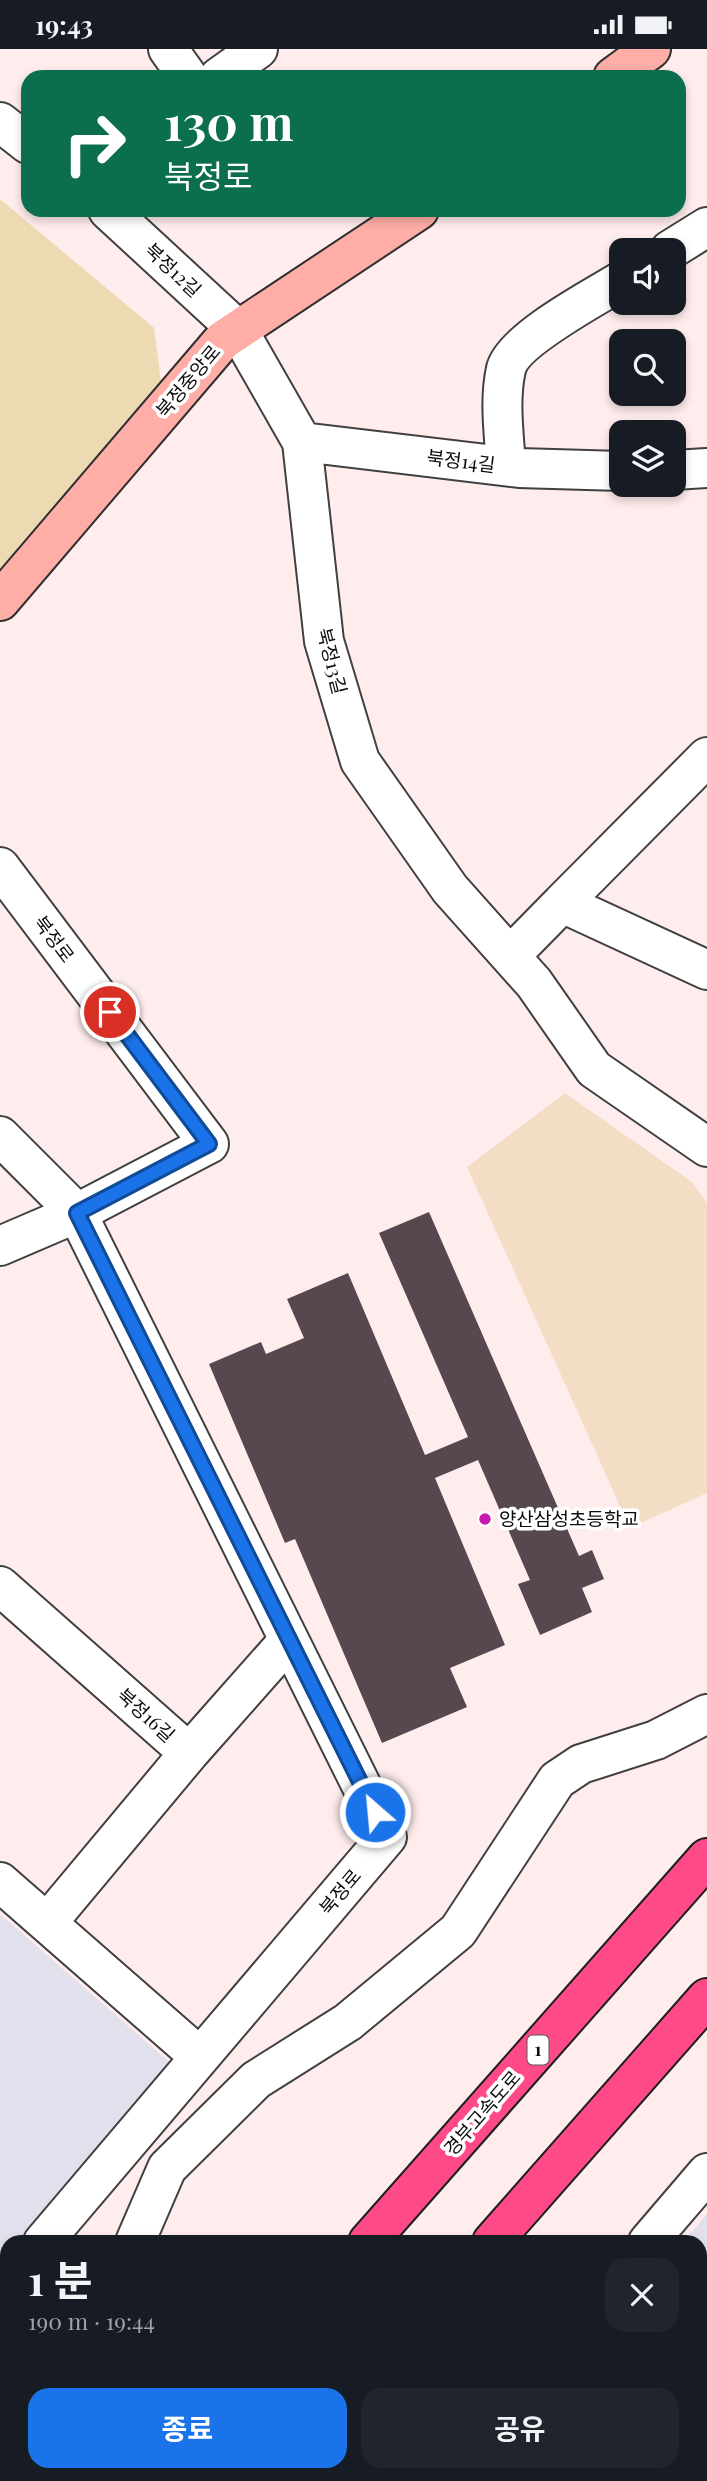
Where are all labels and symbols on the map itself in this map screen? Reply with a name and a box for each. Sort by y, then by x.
street label: 북정12길 [140,236,208,302]
street label: 북정중앙로 [149,339,225,422]
street label: 북정14길 [425,443,497,477]
street label: 북정13길 [312,625,354,697]
street label: 북정로 [29,910,81,967]
pin [80,982,140,1042]
place label: 양산삼성초등학교 [499,1505,639,1531]
marker: 양산삼성초등학교 [477,1511,493,1527]
street label: 북정16길 [112,1681,181,1747]
position arrow [338,1775,412,1849]
street label: 북정로 [312,1863,366,1920]
road number: 1 [528,2035,548,2064]
street label: 경부고속도로 [437,2064,525,2160]

